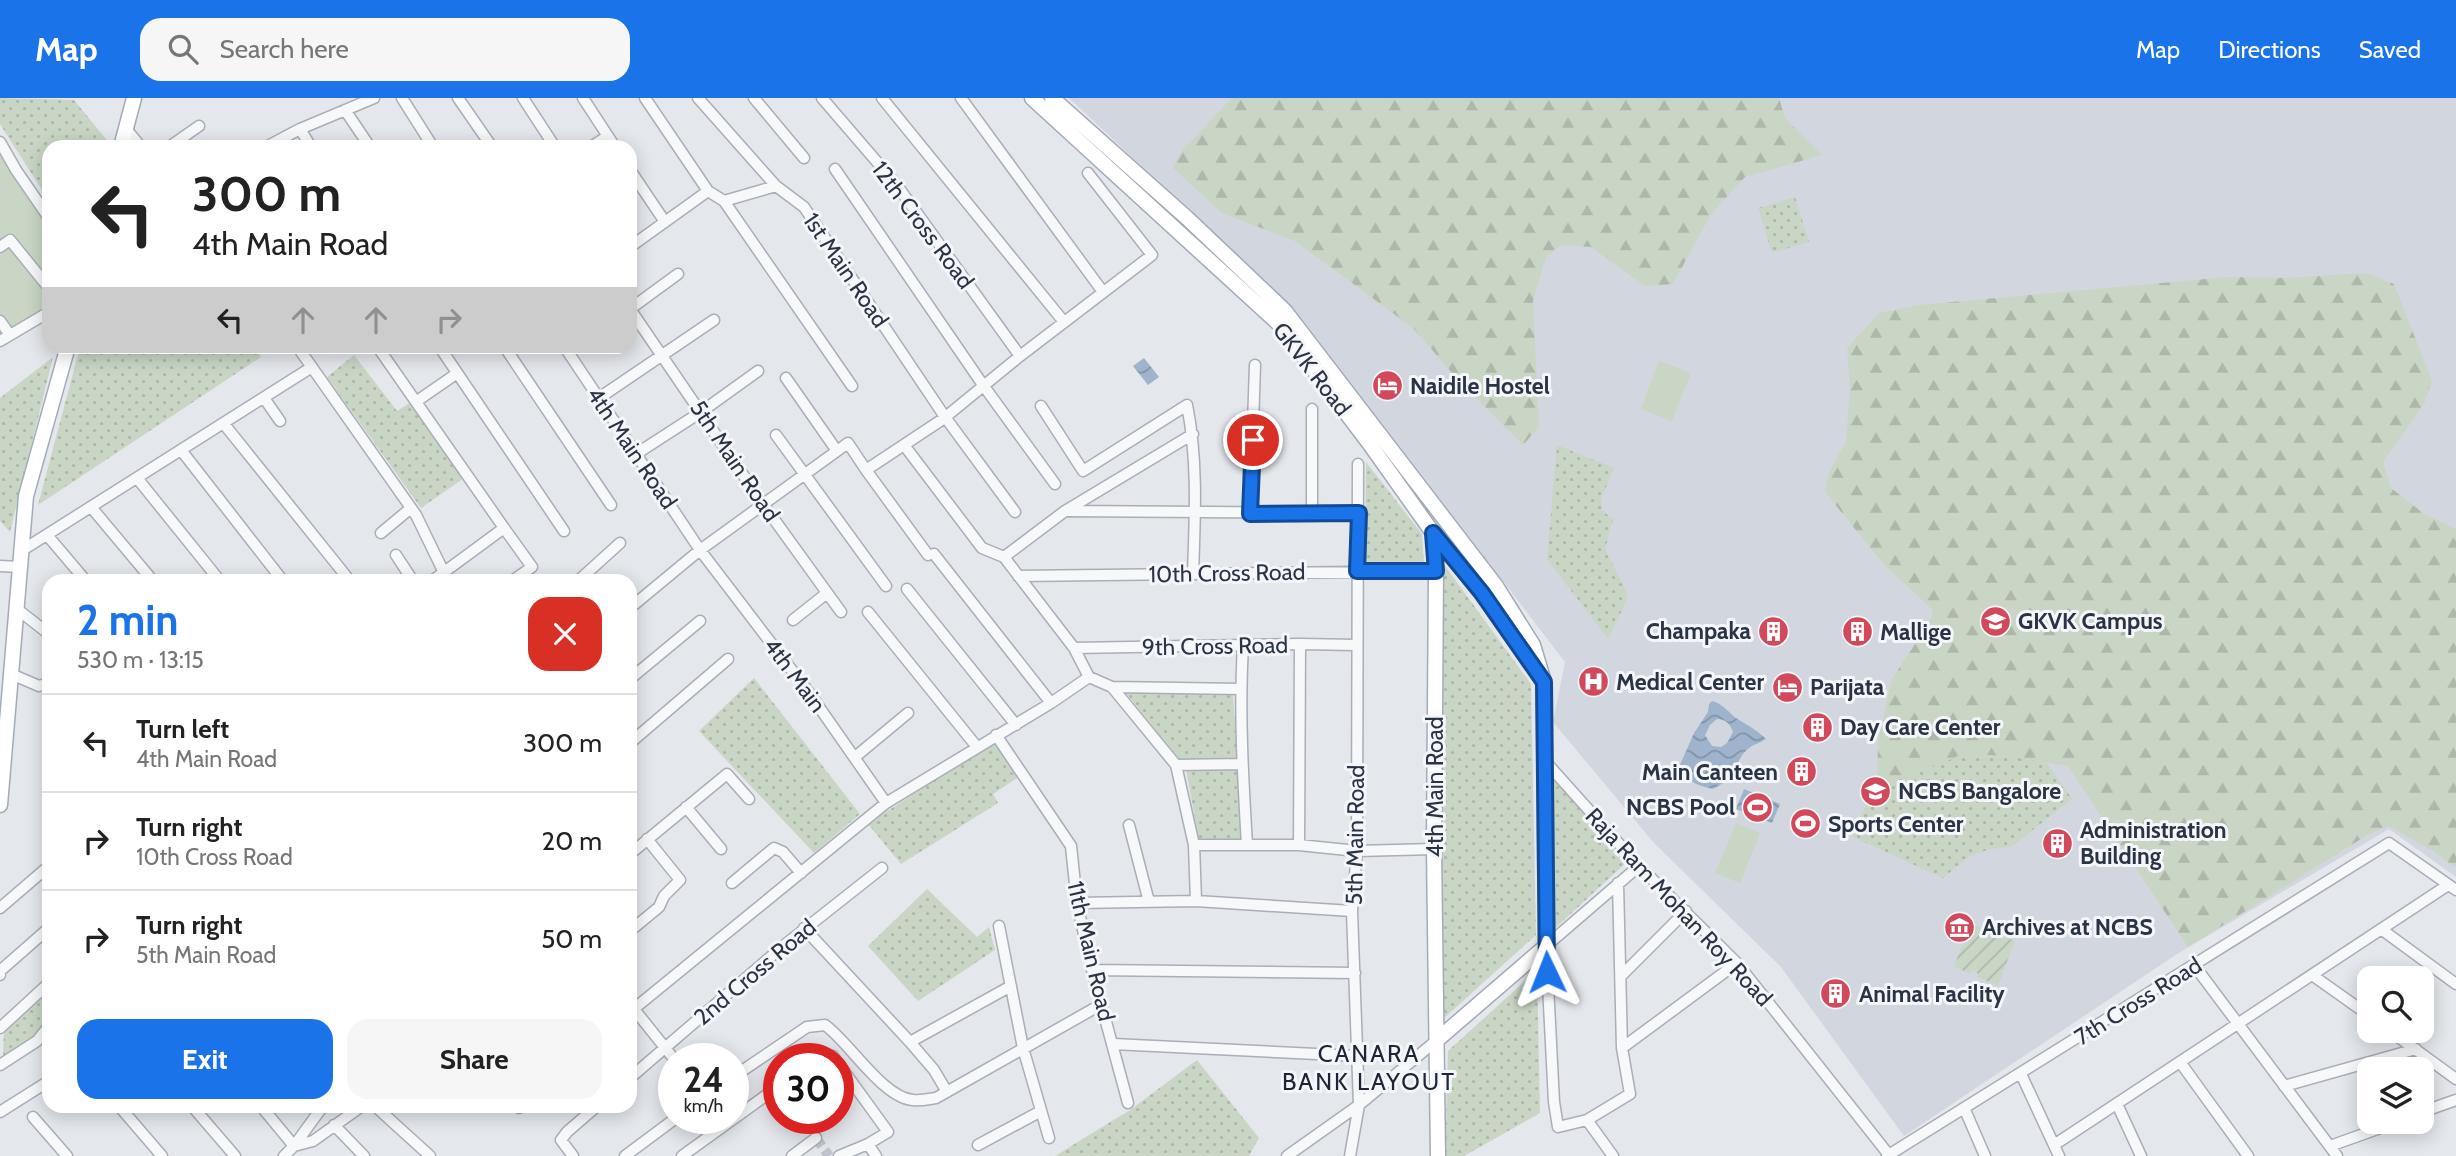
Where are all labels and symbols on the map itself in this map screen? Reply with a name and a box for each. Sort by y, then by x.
street label: 12th Cross Road [866,156,980,294]
street label: 1st Main Road [797,207,895,333]
street label: GKVK Road [1267,317,1357,421]
hotel icon: Naidile Hostel [1370,369,1404,403]
place label: Naidile Hostel [1410,372,1550,400]
street label: 4th Main Road [581,382,683,514]
street label: 5th Main Road [684,395,786,527]
pin [1223,410,1283,470]
street label: 10th Cross Road [1148,558,1306,588]
school or university icon: GKVK Campus [1978,604,2012,638]
place label: GKVK Campus [2018,607,2163,635]
building icon: Champaka [1757,614,1791,648]
building icon: Mallige [1840,615,1874,649]
place label: Champaka [1646,617,1752,645]
place label: Mallige [1880,618,1952,646]
street label: 9th Cross Road [1142,631,1288,661]
street label: 4th Main [758,632,832,718]
hospital icon: Medical Center [1576,665,1610,699]
place label: Medical Center [1616,668,1764,696]
hotel icon: Parijata [1770,670,1804,704]
place label: Parijata [1810,673,1885,701]
building icon: Day Care Center [1800,710,1834,744]
place label: Day Care Center [1840,713,2001,741]
street label: 4th Main Road [1421,716,1449,858]
building icon: Main Canteen [1784,755,1818,789]
place label: Main Canteen [1642,758,1778,786]
street label: 5th Main Road [1340,765,1370,905]
school or university icon: NCBS Bangalore [1858,774,1892,808]
place label: NCBS Bangalore [1898,777,2061,805]
sports icon: NCBS Pool [1741,790,1775,824]
place label: NCBS Pool [1626,793,1735,821]
street label: Raja Ram Mohan Roy Road [1580,802,1778,1012]
sports icon: Sports Center [1788,807,1822,841]
place label: Sports Center [1828,810,1964,838]
place label: Administration Building [2080,816,2227,870]
building icon: Administration Building [2040,826,2074,860]
street label: 11th Main Road [1061,878,1121,1024]
museum icon: Archives at NCBS [1942,910,1976,944]
street label: 2nd Cross Road [688,913,822,1031]
place label: Archives at NCBS [1982,913,2153,941]
position arrow [1510,935,1584,1009]
street label: 7th Cross Road [2069,951,2207,1051]
building icon: Animal Facility [1819,977,1853,1011]
place label: Animal Facility [1859,980,2005,1008]
district label: CANARA BANK LAYOUT [1282,1039,1456,1096]
speed limit sign: 30 [763,1043,854,1134]

